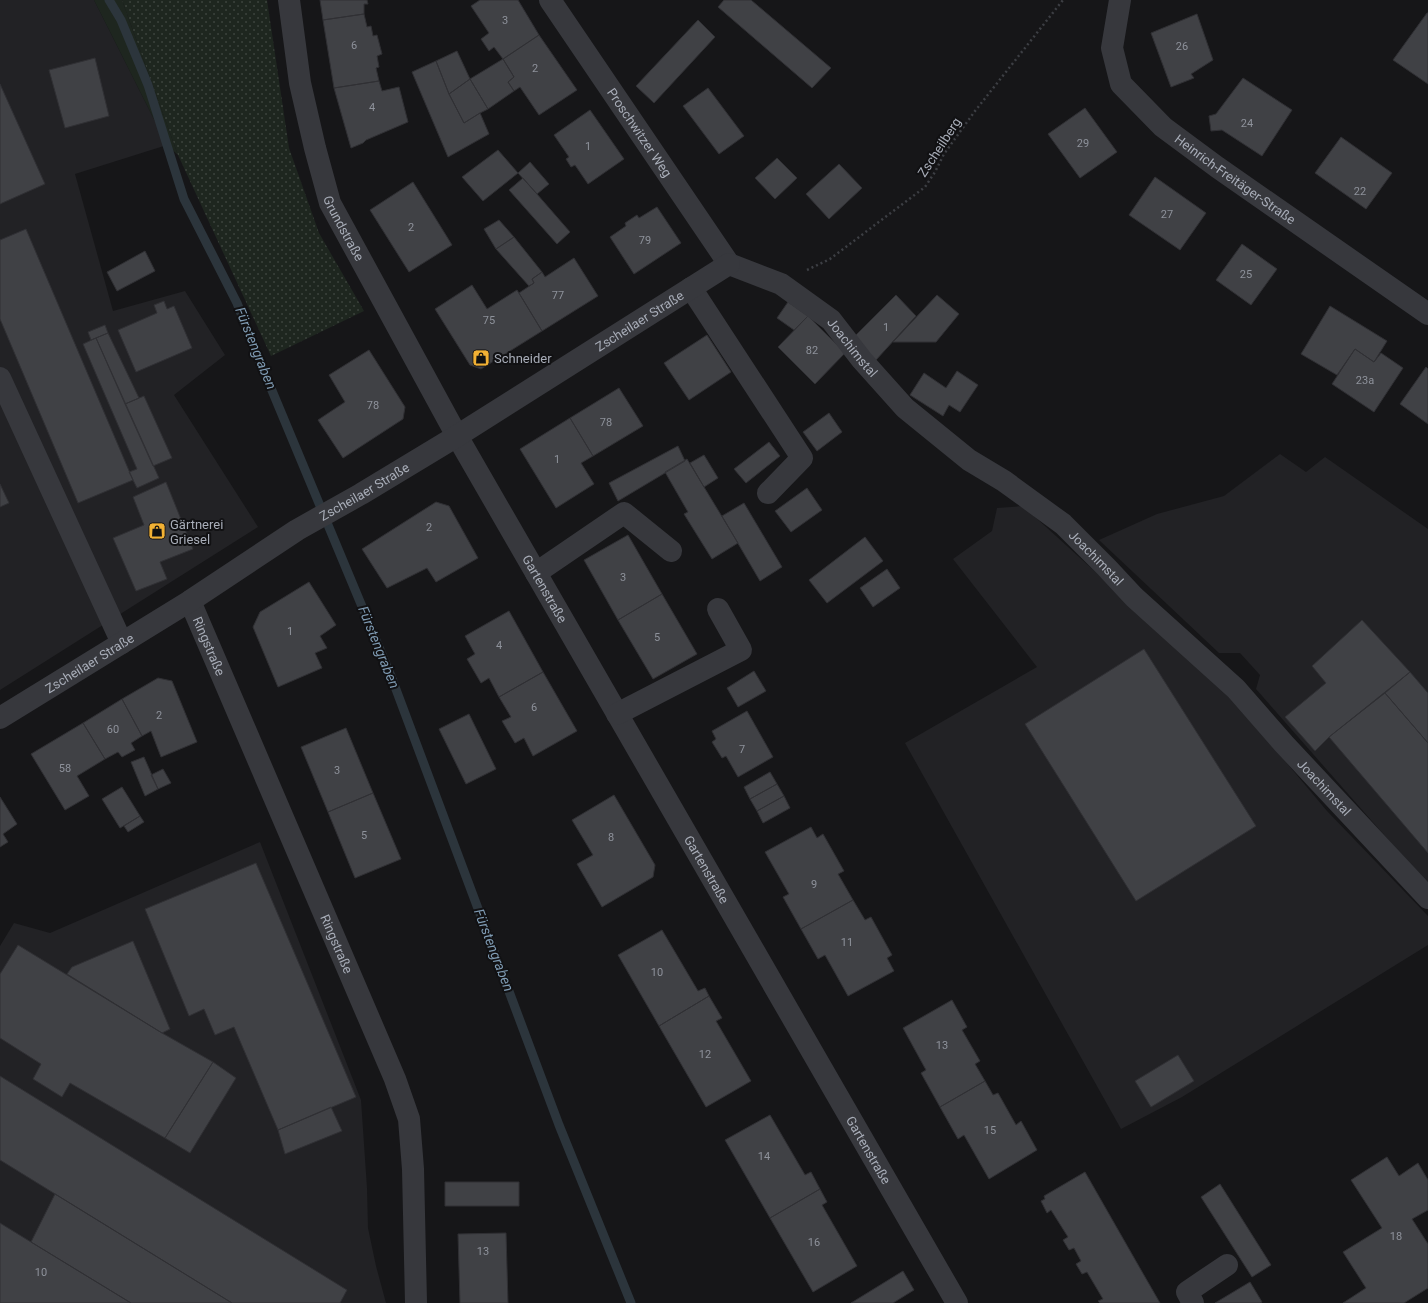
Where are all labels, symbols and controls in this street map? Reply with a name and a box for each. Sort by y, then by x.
house number: 3 [502,14,508,27]
house number: 6 [351,39,357,52]
house number: 26 [1176,40,1188,53]
house number: 2 [532,62,538,75]
street label: Proschwitzer Weg [604,85,675,180]
house number: 4 [369,101,375,114]
street label: Zscheilberg [915,115,964,180]
house number: 24 [1241,117,1253,130]
street label: Heinrich-Freitäger-Straße [1172,131,1298,227]
house number: 29 [1077,137,1089,150]
house number: 1 [585,140,591,153]
house number: 22 [1354,185,1366,198]
street label: Grundstraße [320,194,367,264]
house number: 27 [1161,208,1173,221]
house number: 2 [408,221,414,234]
house number: 79 [639,234,651,247]
house number: 25 [1240,268,1252,281]
street label: Zscheilaer Straße [593,288,687,354]
house number: 77 [552,289,564,302]
water label: Fürstengraben [232,305,280,391]
house number: 75 [483,314,495,327]
street label: Joachimstal [824,315,880,380]
house number: 1 [883,321,889,334]
house number: 82 [806,344,818,357]
shop icon: Schneider [471,348,491,368]
place label: Schneider [494,351,552,366]
house number: 23a [1356,374,1374,387]
house number: 78 [367,399,379,412]
house number: 78 [600,416,612,429]
house number: 1 [554,453,560,466]
street label: Zscheilaer Straße [317,460,412,524]
place label: Gärtnerei Griesel [170,517,223,547]
shop icon: Gärtnerei Griesel [147,521,167,541]
house number: 2 [426,521,432,534]
street label: Joachimstal [1066,527,1126,589]
street label: Gartenstraße [519,552,570,626]
house number: 3 [620,571,626,584]
water label: Fürstengraben [355,604,403,690]
street label: Ringstraße [190,615,228,678]
house number: 1 [287,625,293,638]
street label: Zscheilaer Straße [43,630,137,696]
house number: 5 [654,631,660,644]
house number: 4 [496,639,502,652]
house number: 6 [531,701,537,714]
house number: 2 [156,709,162,722]
house number: 60 [107,723,119,736]
house number: 7 [739,743,745,756]
street label: Joachimstal [1294,756,1354,819]
house number: 58 [59,762,71,775]
house number: 3 [334,764,340,777]
house number: 5 [361,829,367,842]
house number: 8 [608,831,614,844]
street label: Gartenstraße [681,833,732,906]
house number: 9 [811,878,817,891]
water label: Fürstengraben [471,906,517,994]
street label: Ringstraße [317,912,356,976]
house number: 11 [841,936,853,949]
house number: 10 [651,966,663,979]
house number: 13 [936,1039,948,1052]
house number: 12 [699,1048,711,1061]
street label: Gartenstraße [843,1114,894,1187]
house number: 15 [984,1124,996,1137]
house number: 14 [758,1150,770,1163]
house number: 18 [1390,1230,1402,1243]
house number: 16 [808,1236,820,1249]
house number: 13 [477,1245,489,1258]
house number: 10 [35,1266,47,1279]

